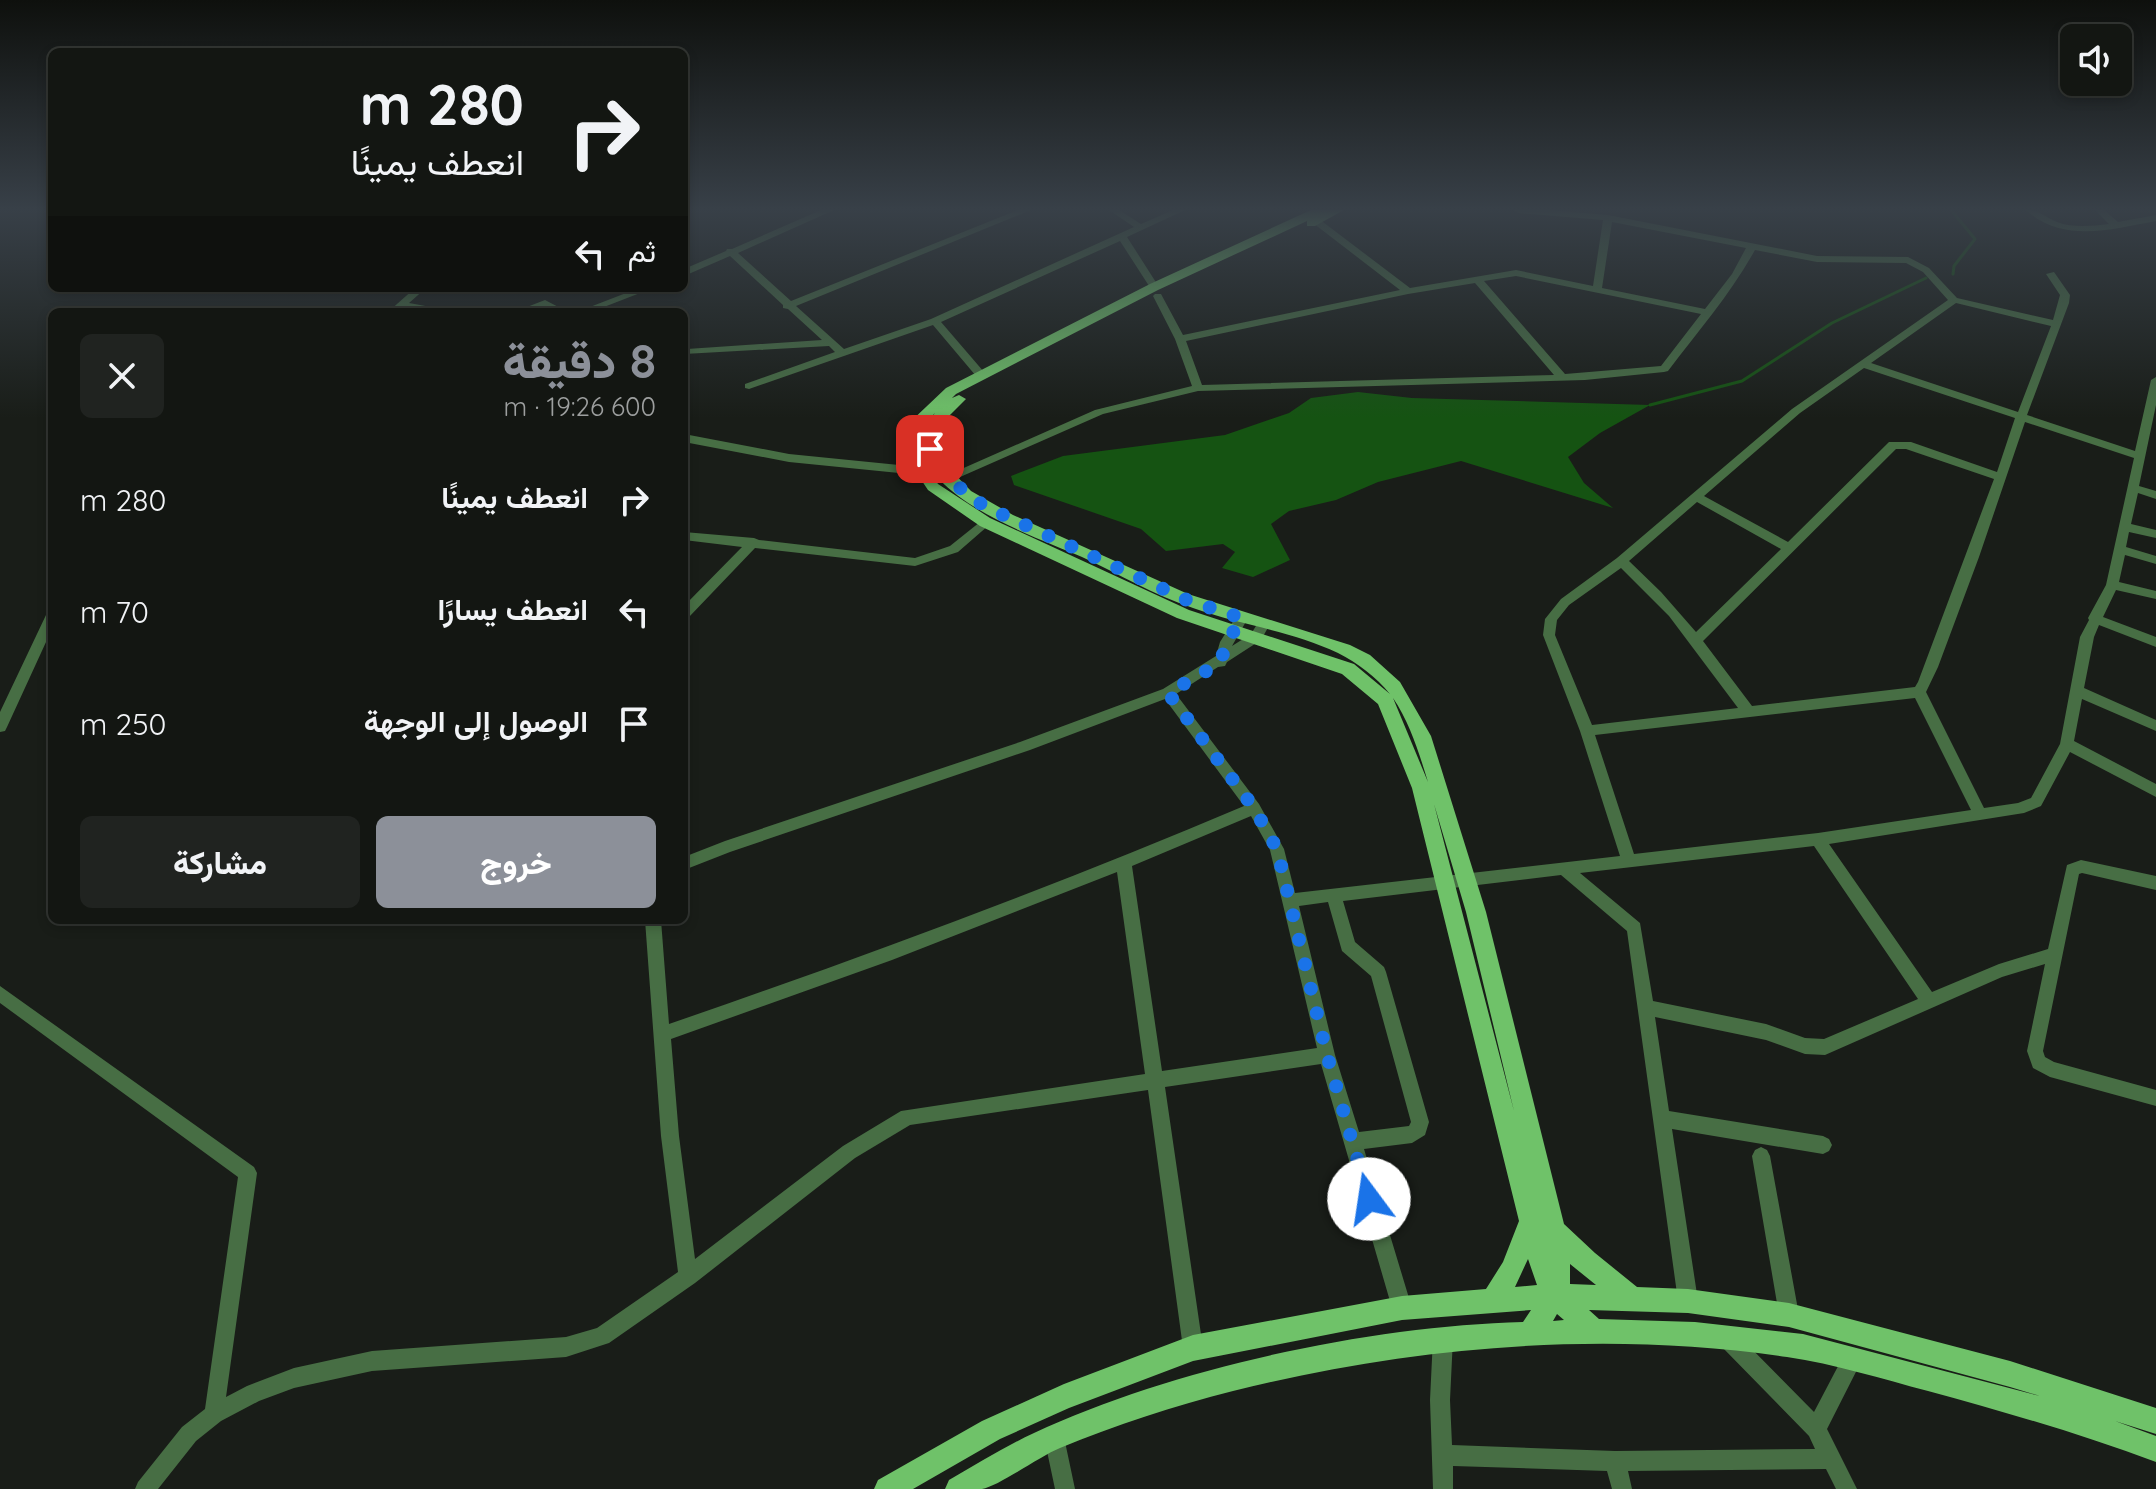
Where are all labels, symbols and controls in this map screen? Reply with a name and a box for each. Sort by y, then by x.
map controls [2060,24,2132,96]
button: sound [2060,24,2132,96]
text: 280 m [360,69,524,139]
icon: right [552,80,656,184]
text: انعطف يمينًا [351,139,524,184]
icon: left [568,232,612,276]
text: ثم [628,232,656,270]
text: 8 دقيقة [503,330,656,390]
button: close [80,334,164,418]
text: 600 m · 19:26 [504,390,656,423]
pin [896,415,964,483]
icon: arrive [908,427,952,471]
text: انعطف يمينًا [441,478,588,516]
icon: right [612,478,656,522]
text: 280 m [80,481,166,519]
text: انعطف يسارًا [438,590,588,628]
icon: left [612,590,656,634]
text: 70 m [80,593,149,631]
text: الوصول إلى الوجهة [364,702,588,740]
icon: arrive [612,702,656,746]
text: 250 m [80,705,166,743]
button: مشاركة [80,816,360,908]
button: خروج [376,816,656,908]
position arrow [1327,1157,1411,1241]

